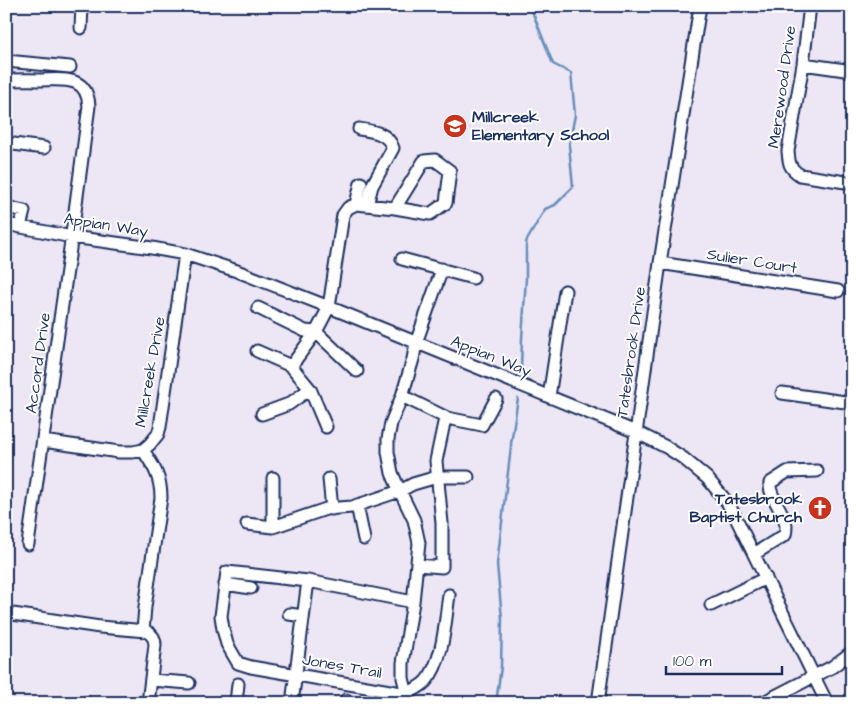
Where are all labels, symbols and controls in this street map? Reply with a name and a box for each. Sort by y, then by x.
street label: Merewood Drive [763,24,802,150]
place label: Millcreek Elementary School [472,106,610,147]
school or university icon: Millcreek Elementary School [442,113,468,139]
street label: Appian Way [62,207,150,244]
street label: Sulier Court [705,243,799,279]
street label: Tatesbrook Drive [611,285,651,419]
street label: Accord Drive [20,311,56,415]
street label: Millcreek Drive [129,315,171,429]
street label: Appian Way [447,330,535,383]
place label: Tatesbrook Baptist Church [690,488,803,528]
church icon: Tatesbrook Baptist Church [807,495,833,521]
scale bar [666,644,782,676]
street label: Jones Trail [300,648,384,684]
text: 100 m [673,651,712,672]

